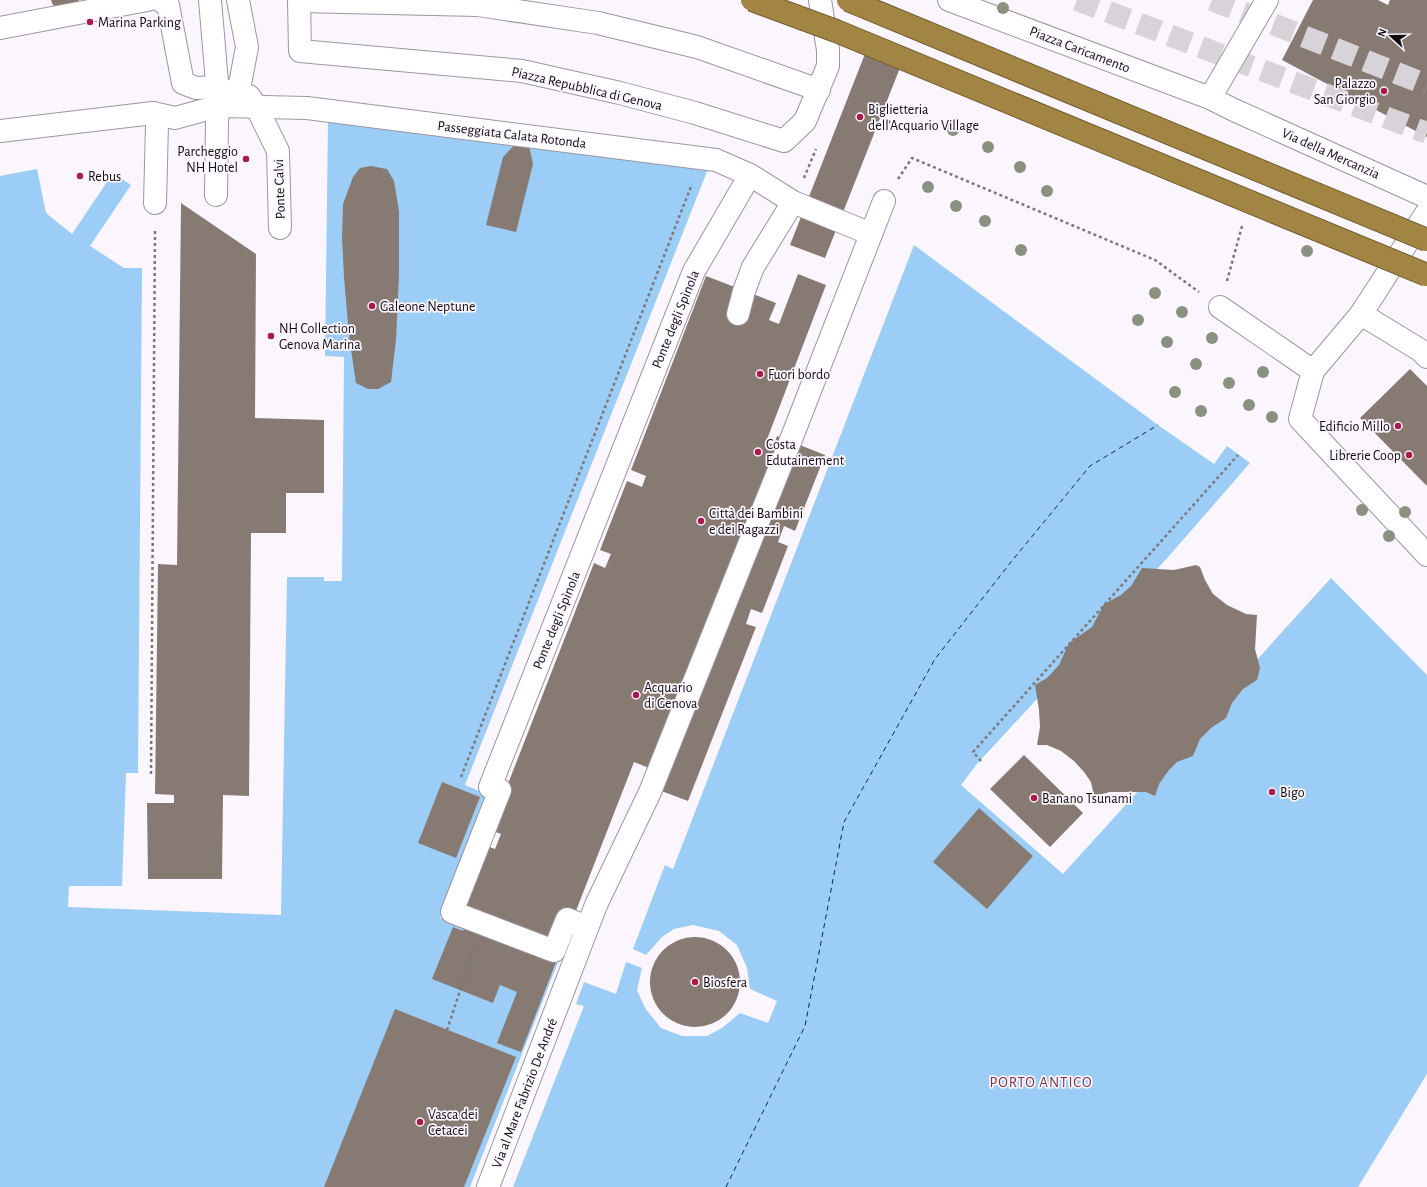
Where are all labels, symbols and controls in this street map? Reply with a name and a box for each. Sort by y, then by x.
place label: Marina Parking [98,16,181,30]
north arrow [1371,16,1411,56]
marker: Marina Parking [85,17,95,27]
street label: Piazza Caricamento [1027,24,1132,76]
text: N [1376,27,1389,38]
street label: Piazza Repubblica di Genova [510,65,664,113]
place label: Palazzo San Giorgio [1314,77,1376,107]
marker: Palazzo San Giorgio [1379,86,1389,96]
place label: Biglietteria dell'Acquario Village [868,103,979,133]
marker: Biglietteria dell'Acquario Village [855,112,865,122]
street label: Passeggiata Calata Rotonda [437,119,588,151]
street label: Via della Mercanzia [1279,126,1382,182]
place label: Parcheggio NH Hotel [177,145,238,175]
marker: Parcheggio NH Hotel [241,154,251,164]
street label: Ponte Calvi [272,159,288,219]
place label: Rebus [88,170,121,184]
marker: Rebus [75,171,85,181]
street label: Ponte degli Spìnola [650,268,702,370]
place label: Galeone Neptune [380,300,475,314]
marker: Galeone Neptune [367,301,377,311]
place label: NH Collection Genova Marina [279,322,361,352]
marker: NH Collection Genova Marina [266,331,276,341]
place label: Fuori bordo [768,368,830,382]
marker: Fuori bordo [755,369,765,379]
place label: Edificio Millo [1319,420,1390,434]
marker: Edificio Millo [1393,421,1403,431]
place label: Costa Edutainement [766,438,845,468]
marker: Costa Edutainement [753,447,763,457]
place label: Librerie Coop [1329,449,1401,463]
marker: Librerie Coop [1404,450,1414,460]
place label: Città dei Bambini e dei Ragazzi [709,507,803,537]
marker: Città dei Bambini e dei Ragazzi [696,516,706,526]
street label: Ponte degli Spìnola [531,569,583,671]
place label: Acquario di Genova [644,681,698,711]
marker: Acquario di Genova [631,690,641,700]
place label: Bigo [1280,786,1305,800]
marker: Bigo [1267,787,1277,797]
place label: Banano Tsunami [1042,792,1132,806]
marker: Banano Tsunami [1029,793,1039,803]
place label: Biosfera [703,976,748,990]
marker: Biosfera [690,977,700,987]
street label: Via al Mare Fabrizio De André [490,1016,560,1170]
district label: PORTO ANTICO [990,1075,1092,1090]
place label: Vasca dei Cetacei [428,1108,478,1138]
marker: Vasca dei Cetacei [415,1117,425,1127]

